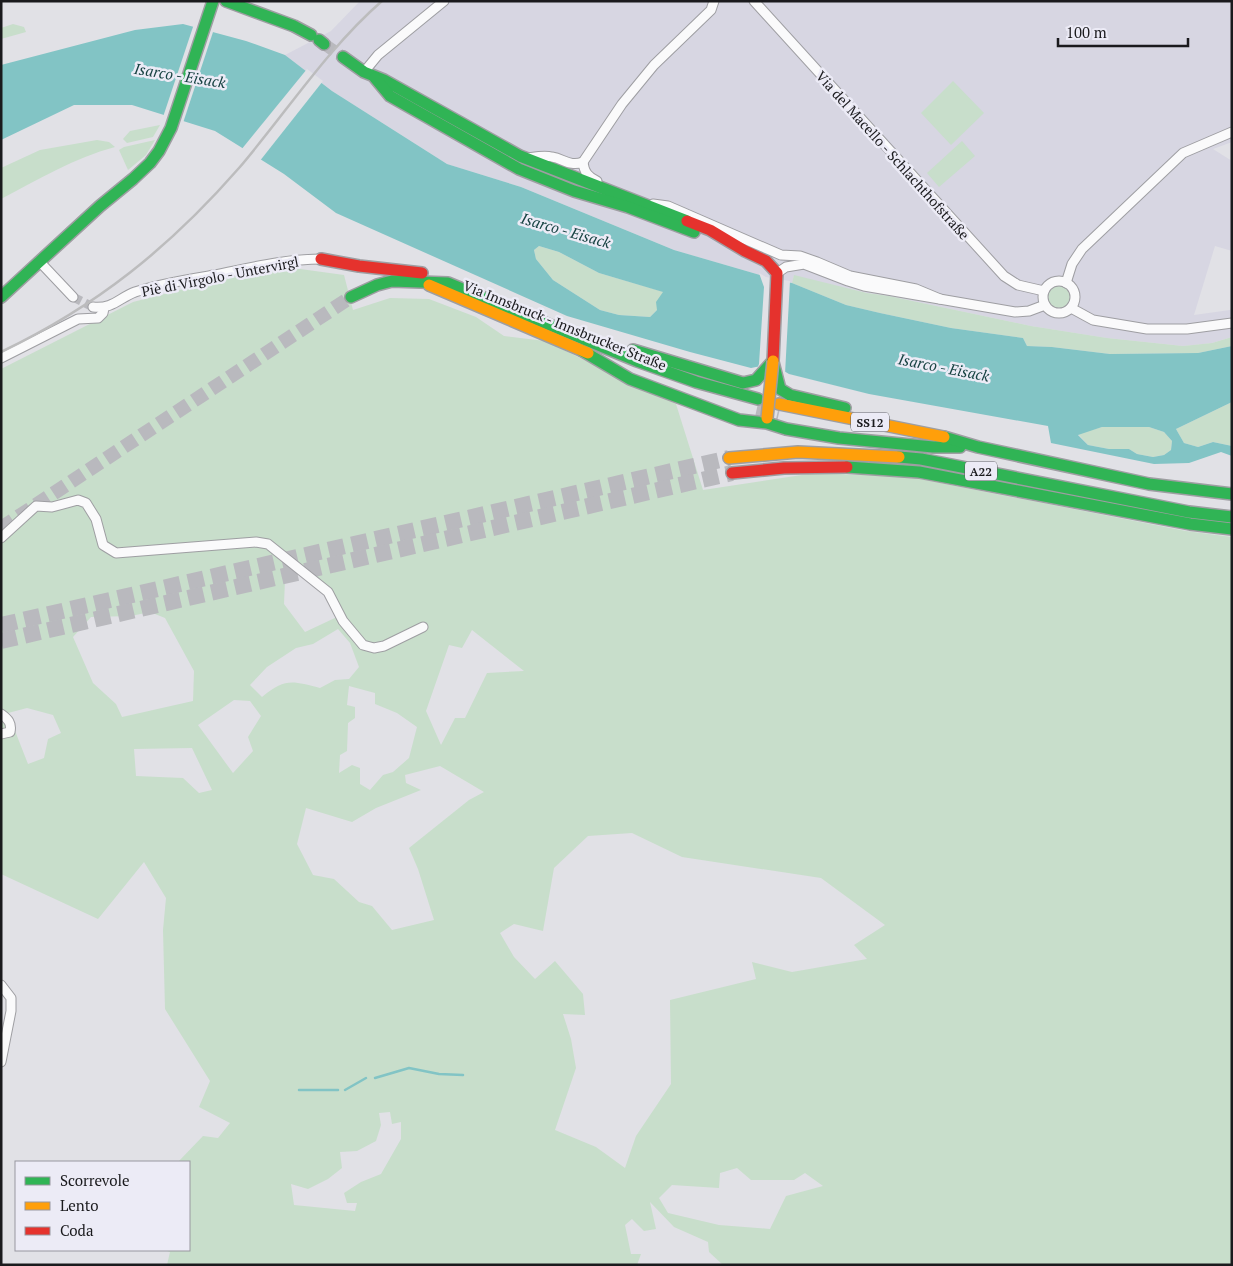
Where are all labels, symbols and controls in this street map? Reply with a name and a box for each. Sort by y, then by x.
scale bar [1058,15,1188,47]
text: 100 m [1066,22,1107,42]
water label: Isarco - Eisack [132,58,228,92]
street label: Via del Macello - Schlachthofstraße [812,67,974,243]
water label: Isarco - Eisack [518,207,614,253]
street label: Piè di Virgolo - Untervirgl [140,251,300,301]
street label: Via Innsbruck - Innsbrucker Straße [461,275,669,375]
water label: Isarco - Eisack [896,348,992,386]
road number: SS12 [851,412,889,432]
road number: A22 [965,462,997,481]
legend [15,1161,190,1251]
text: Scorrevole [60,1170,130,1190]
text: Lento [60,1195,99,1215]
text: Coda [60,1220,94,1240]

